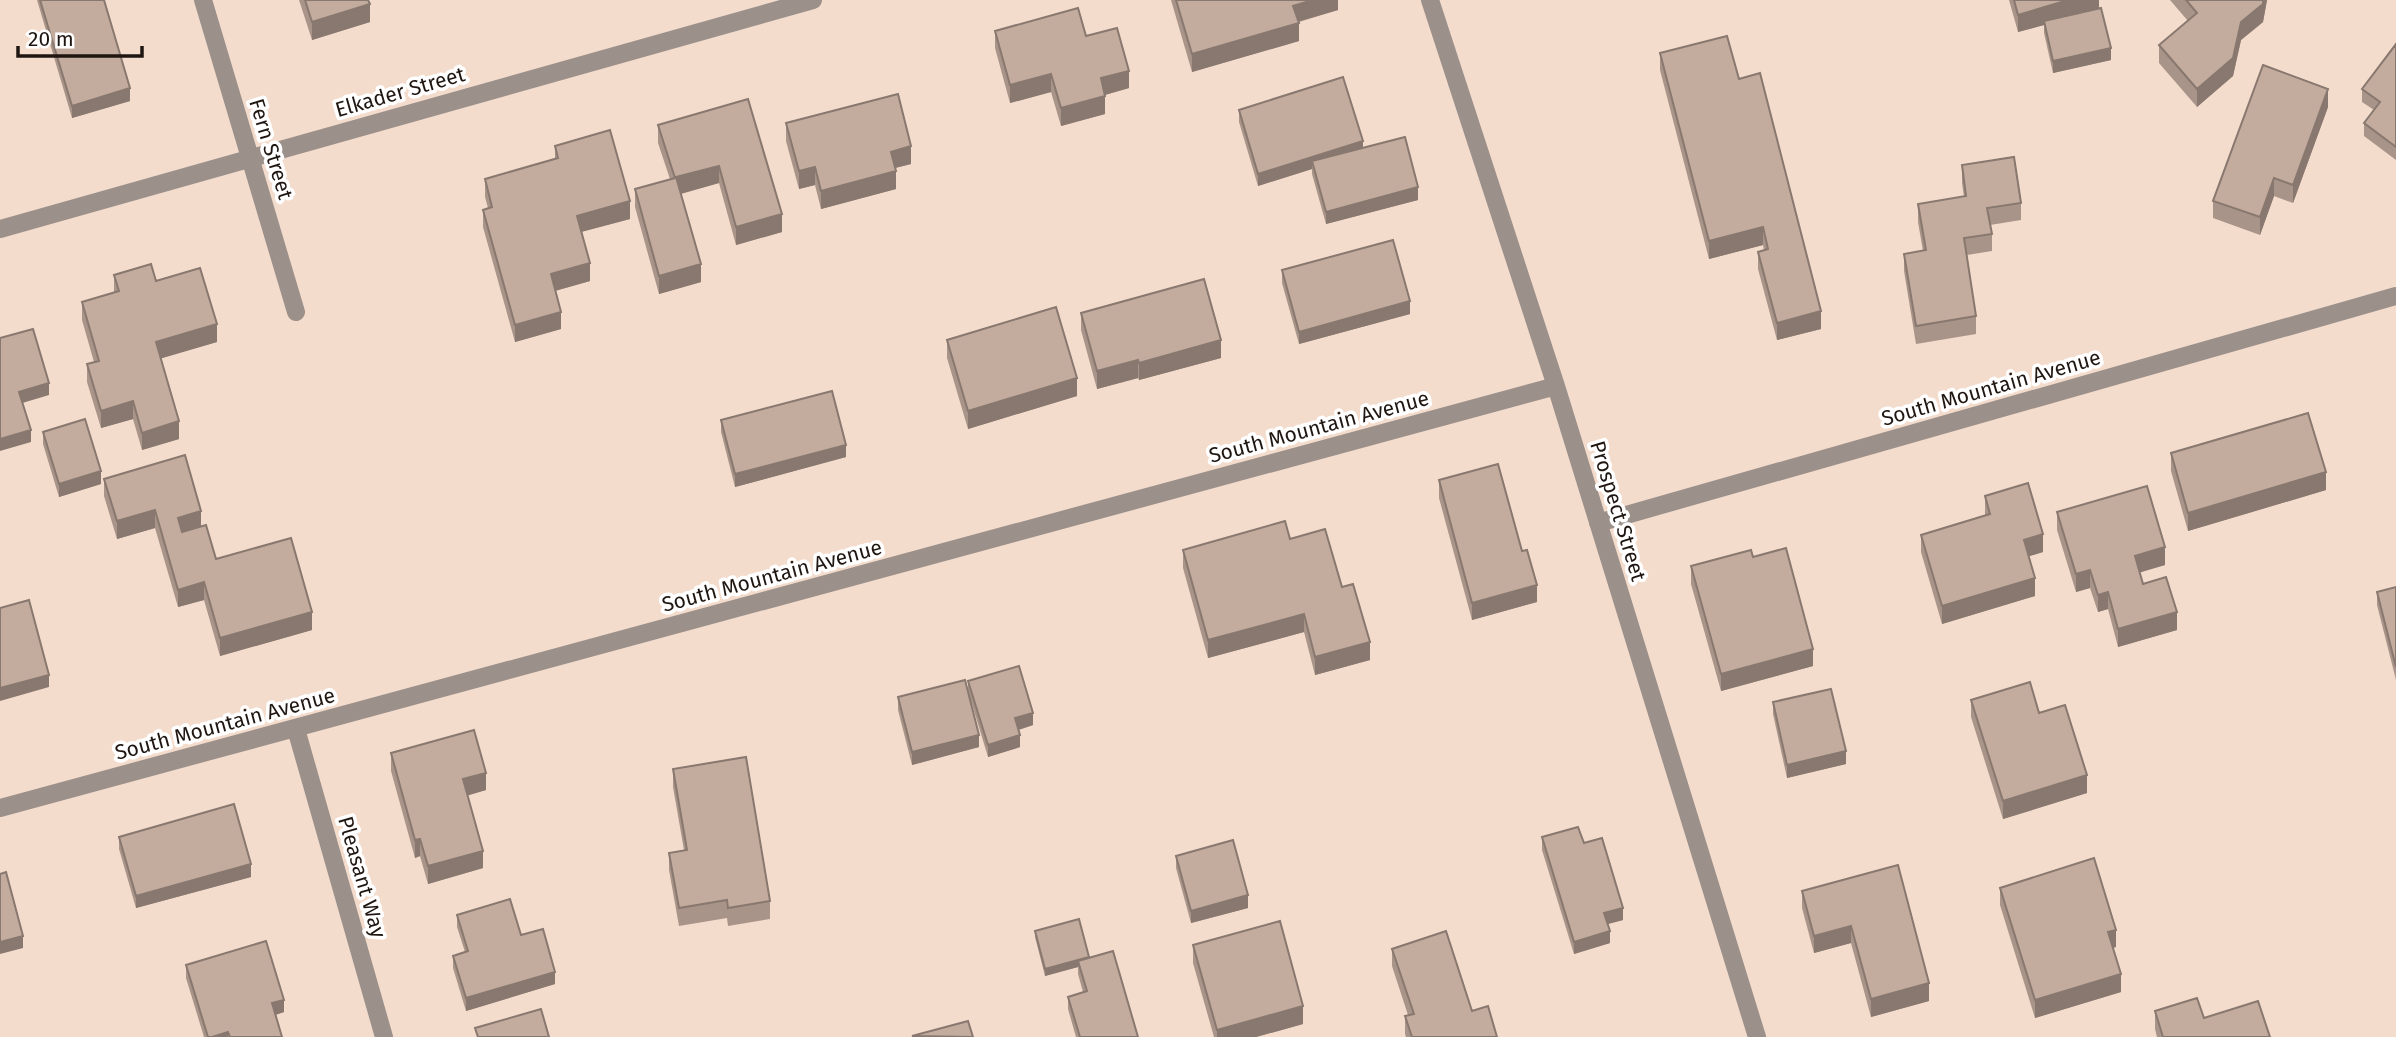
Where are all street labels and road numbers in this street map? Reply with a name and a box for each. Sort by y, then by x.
street label: Elkader Street [332,61,468,123]
street label: Fern Street [243,95,299,203]
street label: South Mountain Avenue [1878,344,2104,432]
street label: South Mountain Avenue [1206,385,1432,469]
street label: Prospect Street [1584,438,1652,585]
street label: South Mountain Avenue [659,534,885,618]
street label: South Mountain Avenue [112,682,338,766]
street label: Pleasant Way [332,813,392,941]

